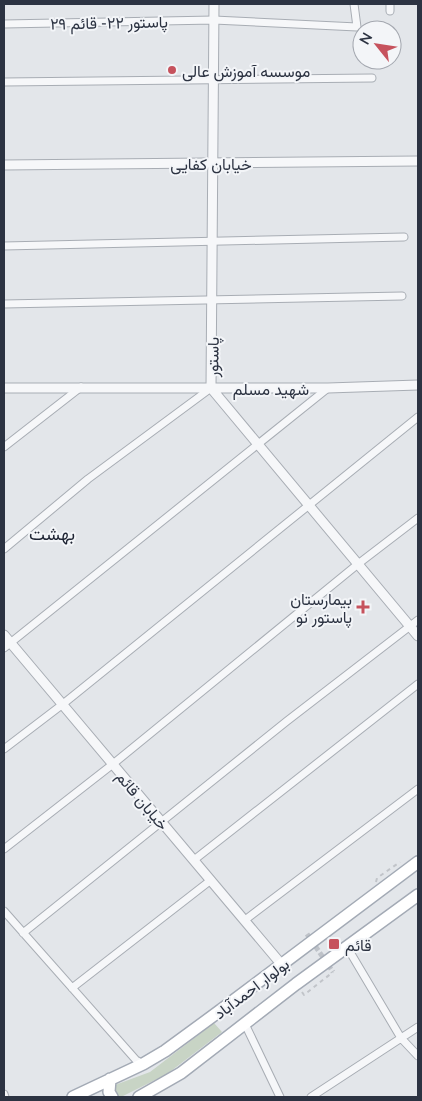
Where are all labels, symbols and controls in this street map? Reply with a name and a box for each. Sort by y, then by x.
street label: پاستور ۲۲- قائم ۲۹ [50,11,168,36]
north arrow [352,20,402,70]
text: N [355,29,375,47]
place label: موسسه آموزش عالی [182,61,310,82]
marker: موسسه آموزش عالی [166,64,178,76]
street label: خیابان کفایی [170,154,252,175]
street label: پاستور [202,337,225,378]
street label: شهید مسلم [233,379,309,400]
district label: بهشت [29,522,75,545]
place label: بیمارستان پاستور نو [290,589,352,629]
marker: بیمارستان پاستور نو [356,600,370,614]
street label: خیابان قائم [111,767,173,835]
place label: قائم [345,935,372,956]
marker: قائم [327,937,341,951]
street label: بولوار احمدآباد [210,954,294,1024]

